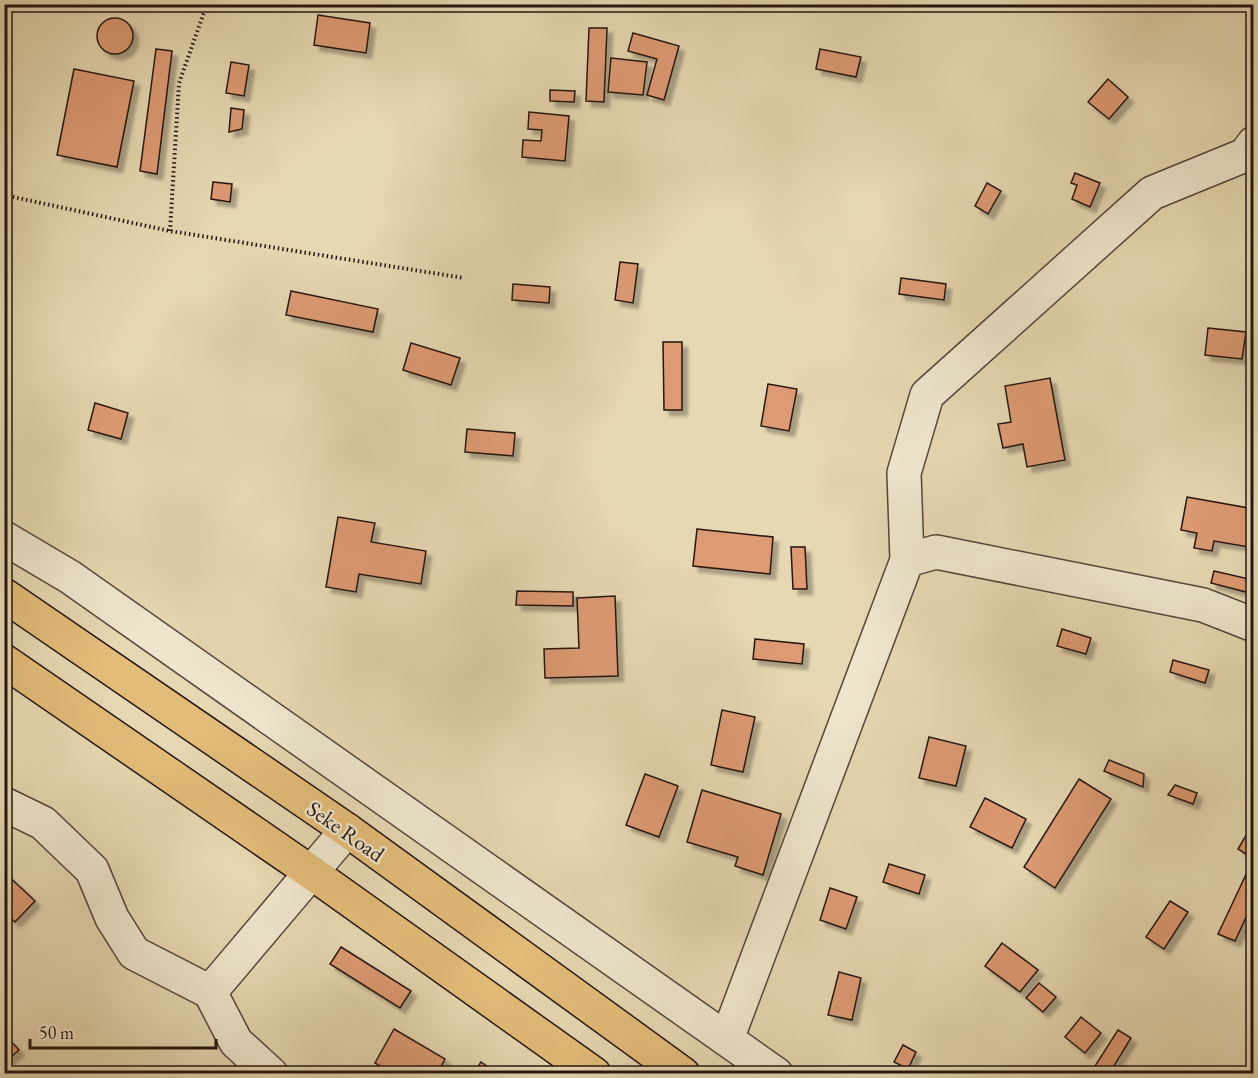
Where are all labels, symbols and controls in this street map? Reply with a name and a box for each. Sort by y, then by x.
street label: Seke Road [301,794,391,869]
scale bar [30,1012,216,1050]
text: 50 m [39,1021,74,1044]

